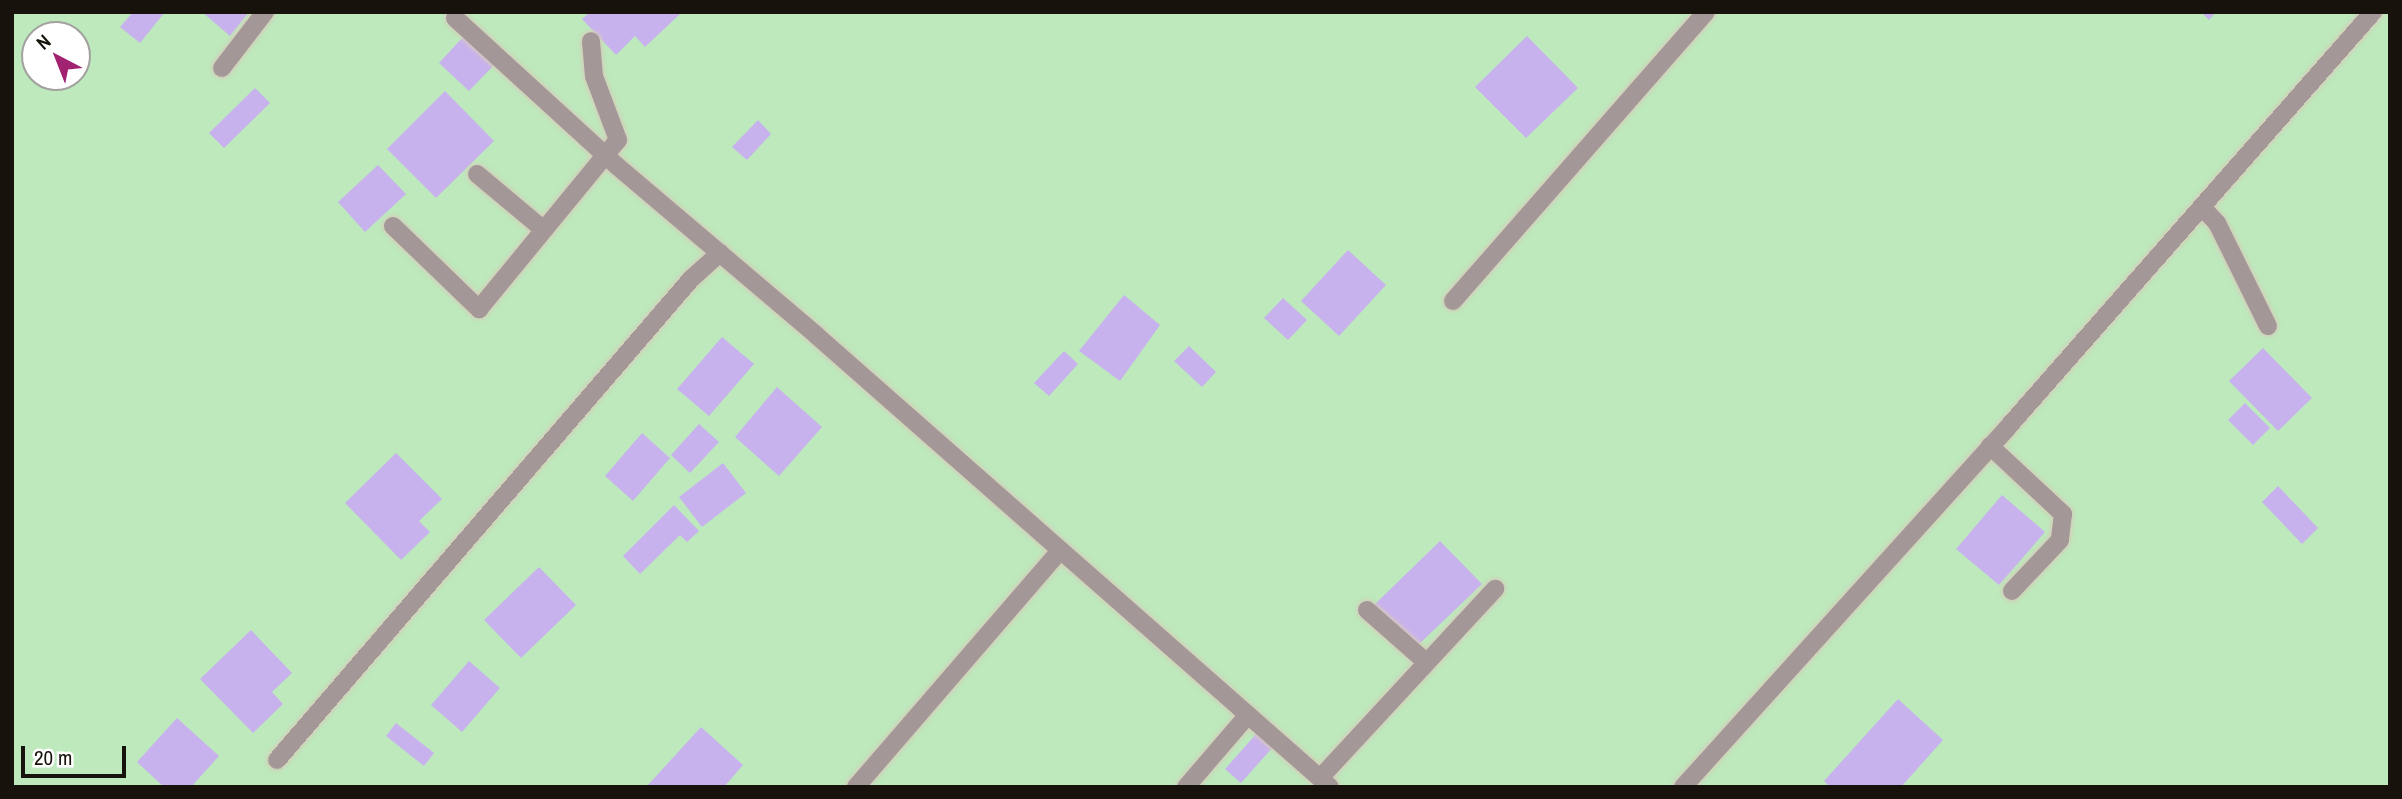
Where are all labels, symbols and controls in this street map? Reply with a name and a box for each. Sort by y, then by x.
north arrow [21,21,91,91]
text: N [30,28,56,55]
scale bar [24,732,130,776]
text: 20 m [34,743,72,772]

